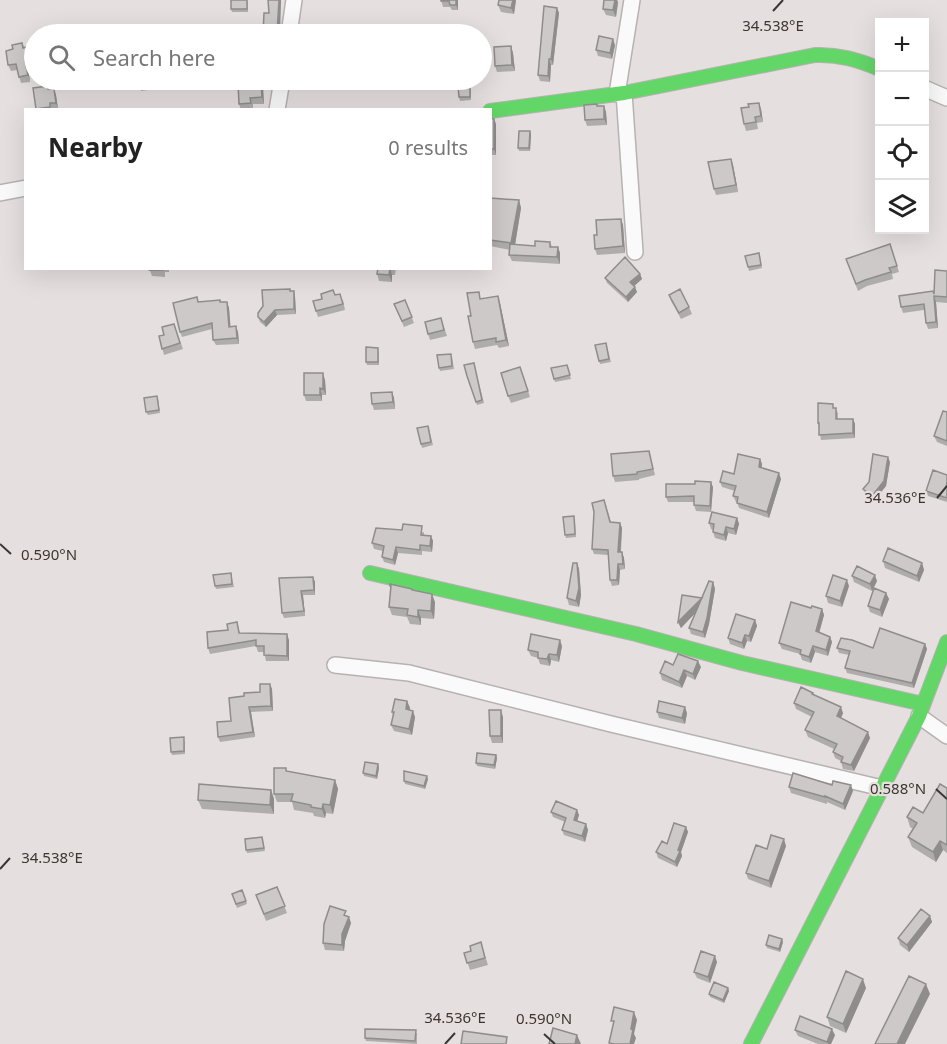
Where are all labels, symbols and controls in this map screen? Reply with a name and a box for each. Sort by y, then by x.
text: 34.538°E [742,15,804,35]
map controls [875,18,929,234]
button: + [875,18,929,72]
search box [24,24,492,90]
icon: search [45,41,78,74]
text: Search here [93,42,215,72]
button: − [875,72,929,126]
button: locate [875,126,929,180]
text: Nearby [48,129,143,165]
text: 0 results [388,134,468,161]
button: layers [875,180,929,234]
text: 34.536°E [864,487,926,507]
text: 0.590°N [21,544,77,564]
text: 0.588°N [870,778,926,798]
text: 34.538°E [21,847,83,867]
text: 34.536°E [424,1007,486,1027]
text: 0.590°N [516,1008,572,1028]

